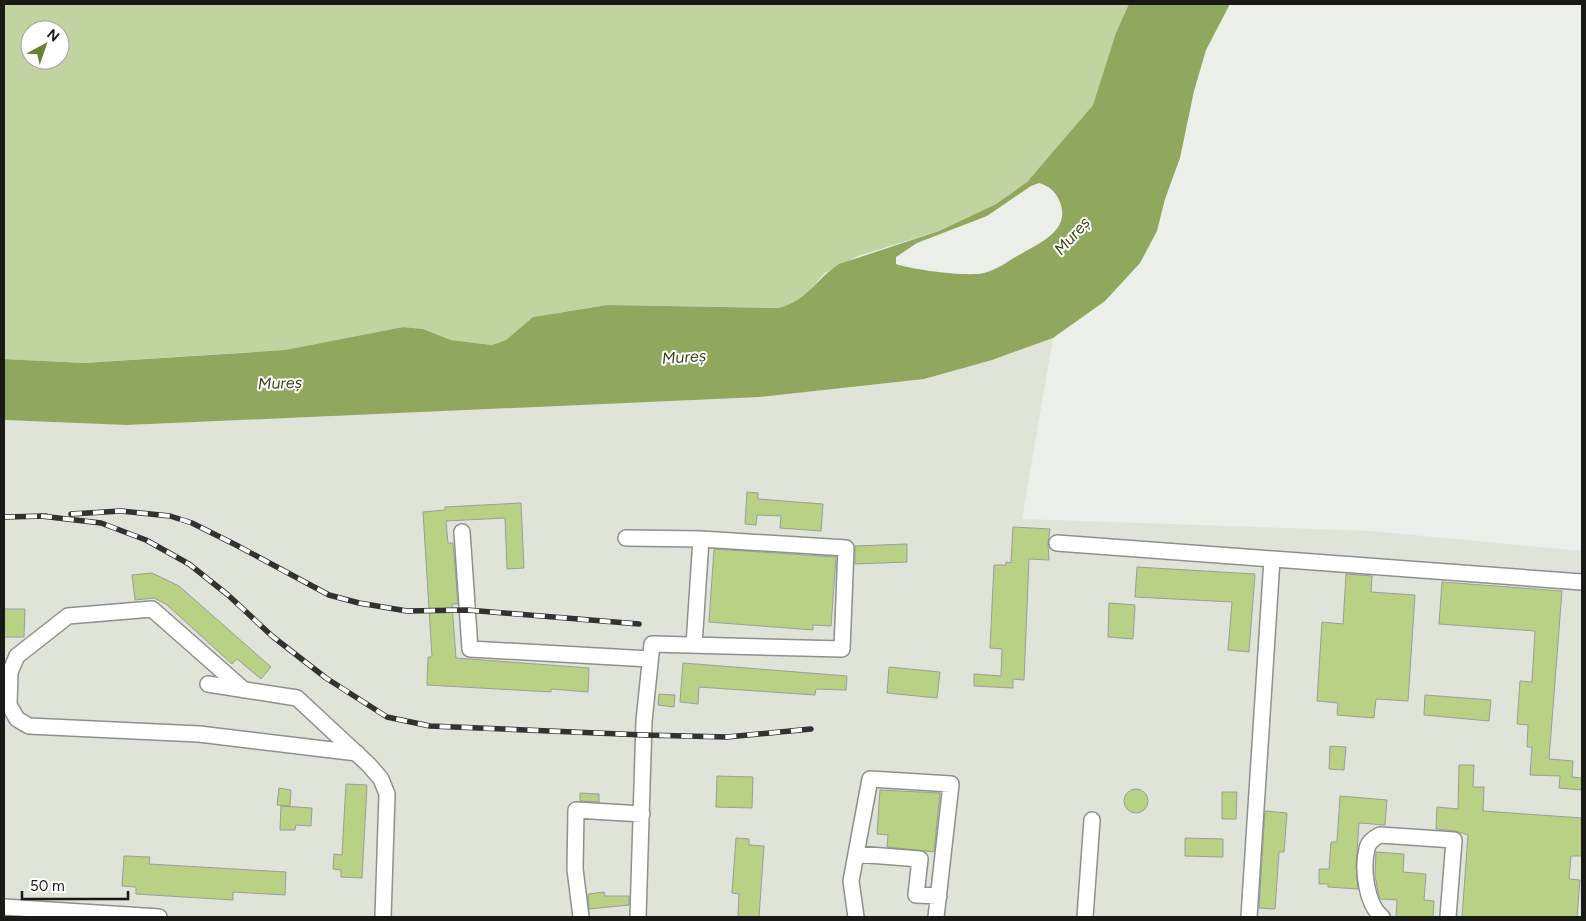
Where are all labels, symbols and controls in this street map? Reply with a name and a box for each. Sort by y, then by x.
north arrow [20,20,70,70]
text: N [43,25,63,45]
water label: Mureș [1050,213,1094,259]
water label: Mureș [661,346,707,368]
water label: Mureș [258,373,303,393]
scale bar [22,868,129,900]
text: 50 m [30,877,65,895]

